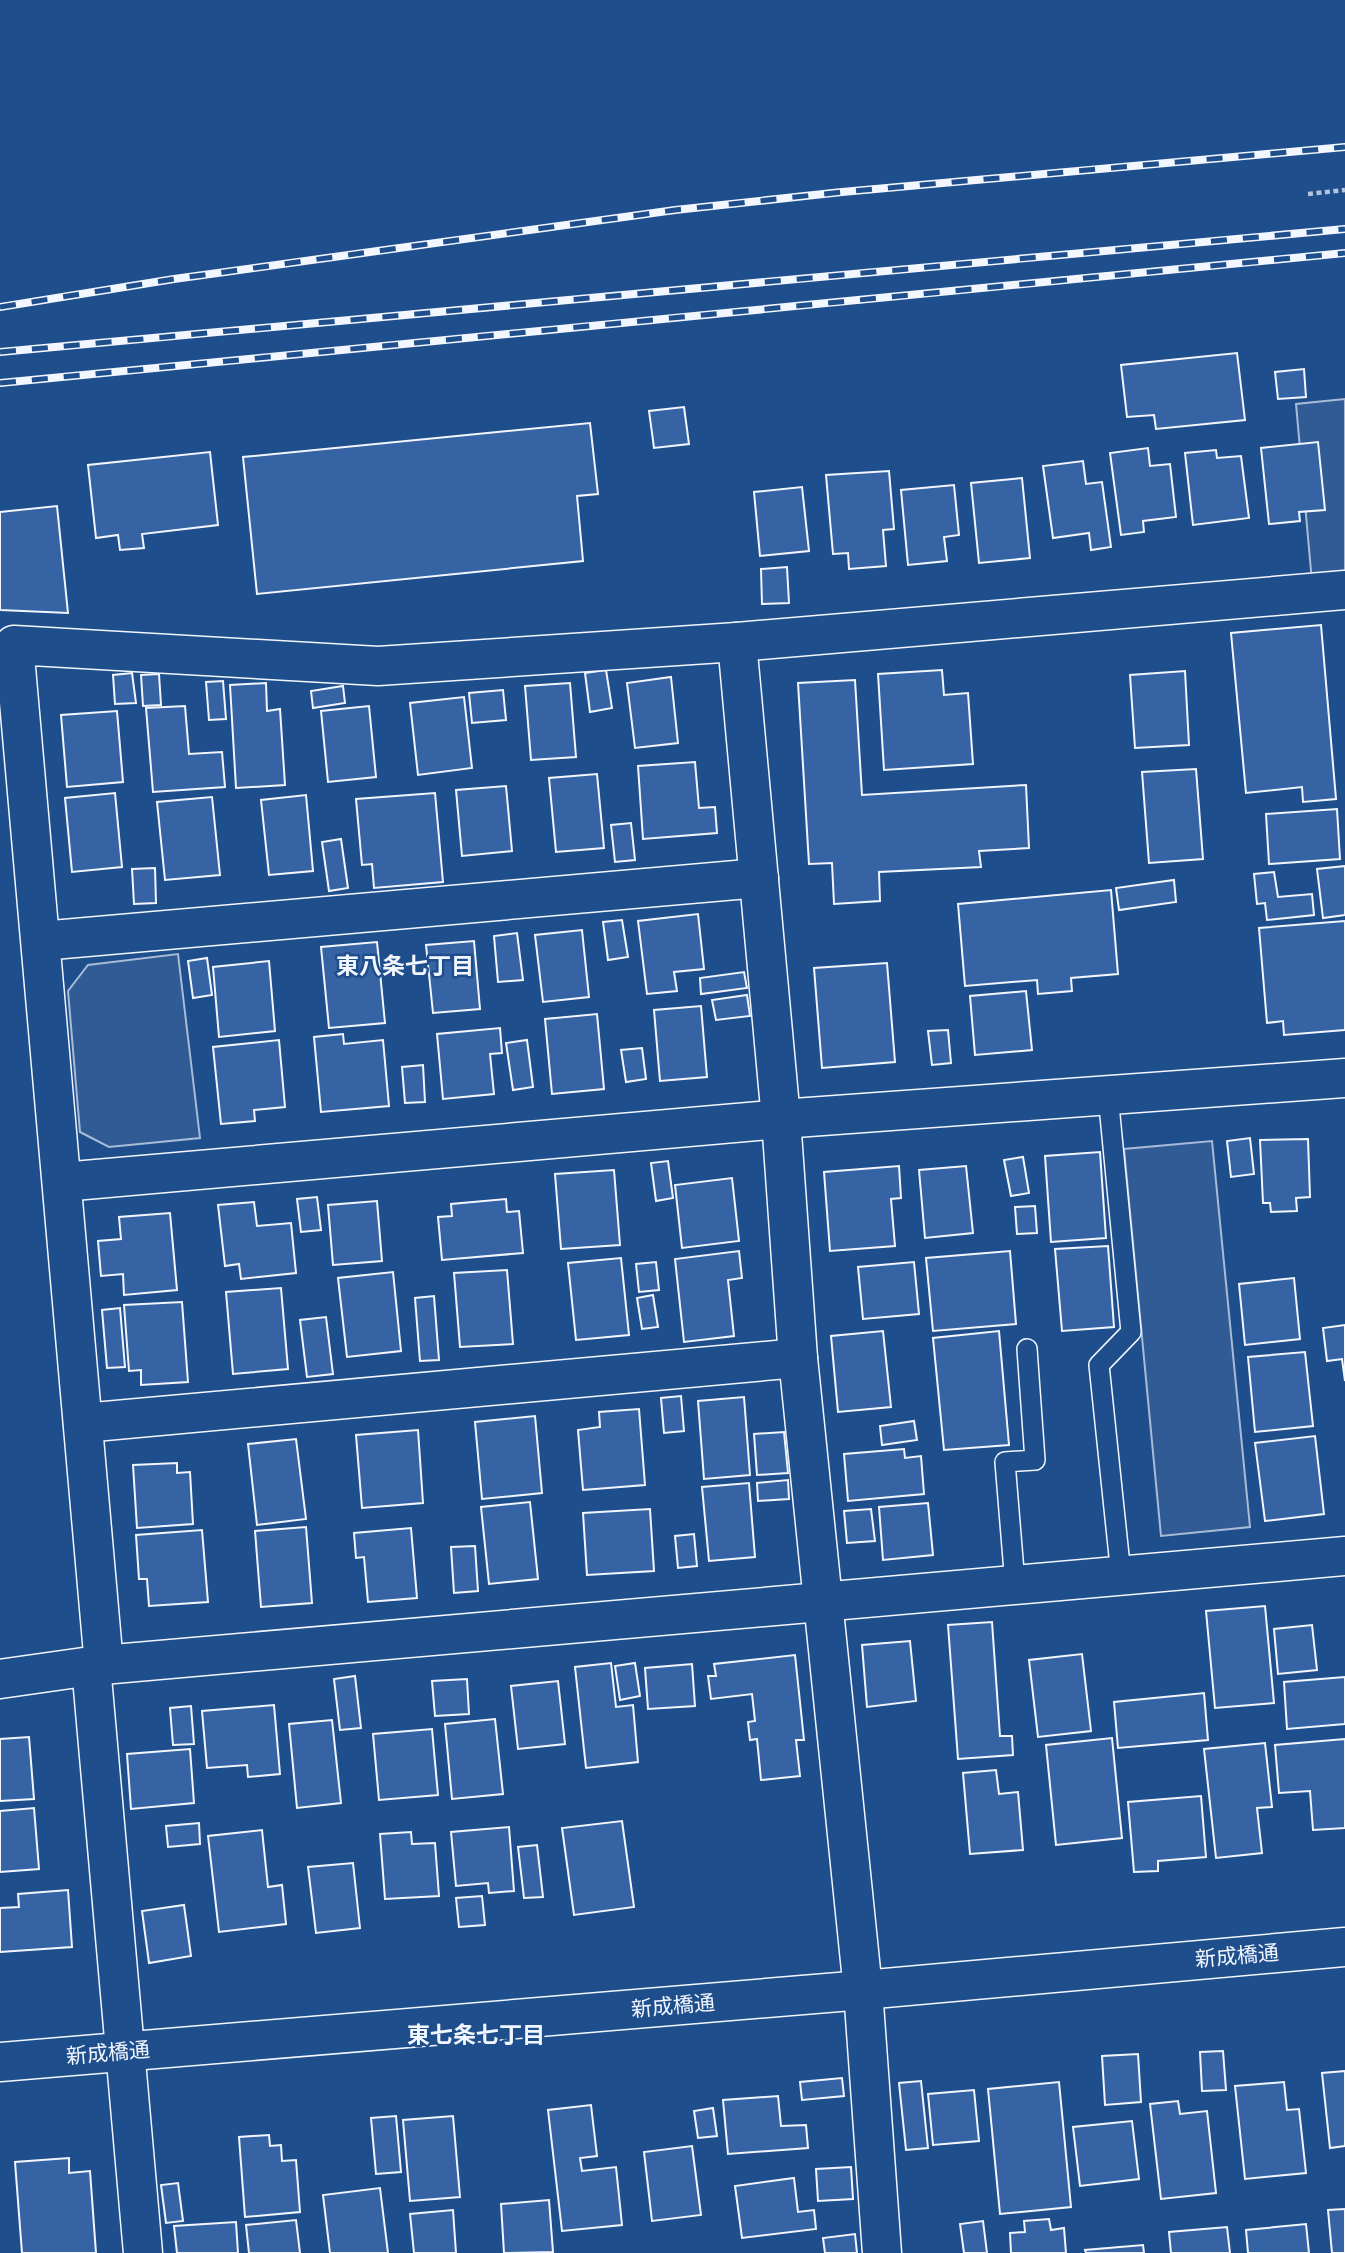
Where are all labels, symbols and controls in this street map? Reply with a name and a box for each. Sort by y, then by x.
district label: 東八条七丁目 [336,952,474,980]
street label: 新成橋通 [1194,1939,1280,1973]
street label: 新成橋通 [630,1989,716,2023]
district label: 東七条七丁目 [407,2021,545,2049]
street label: 新成橋通 [65,2036,151,2070]

